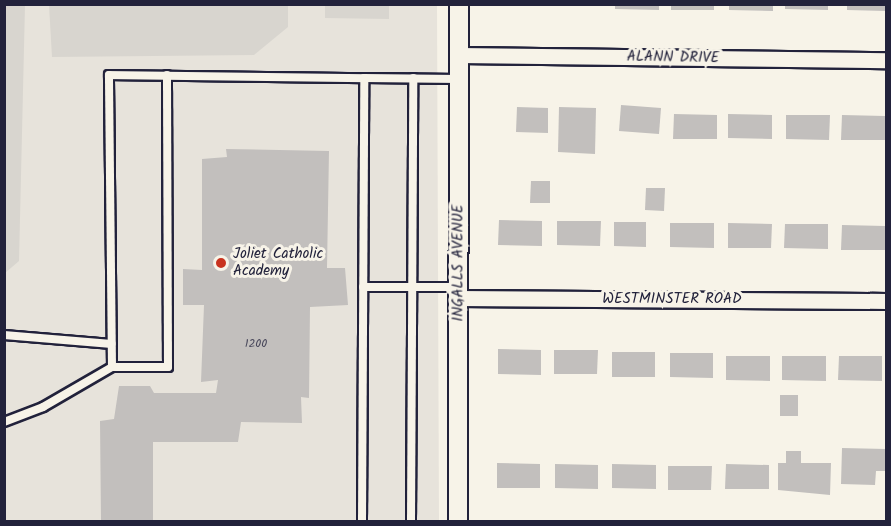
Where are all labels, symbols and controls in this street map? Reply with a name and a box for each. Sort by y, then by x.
street label: ALANN DRIVE [627,48,719,68]
street label: INGALLS AVENUE [450,204,468,322]
place label: Joliet Catholic Academy [233,245,323,280]
marker: Joliet Catholic Academy [214,256,228,270]
street label: WESTMINSTER ROAD [602,291,742,309]
house number: 1200 [245,337,267,351]

